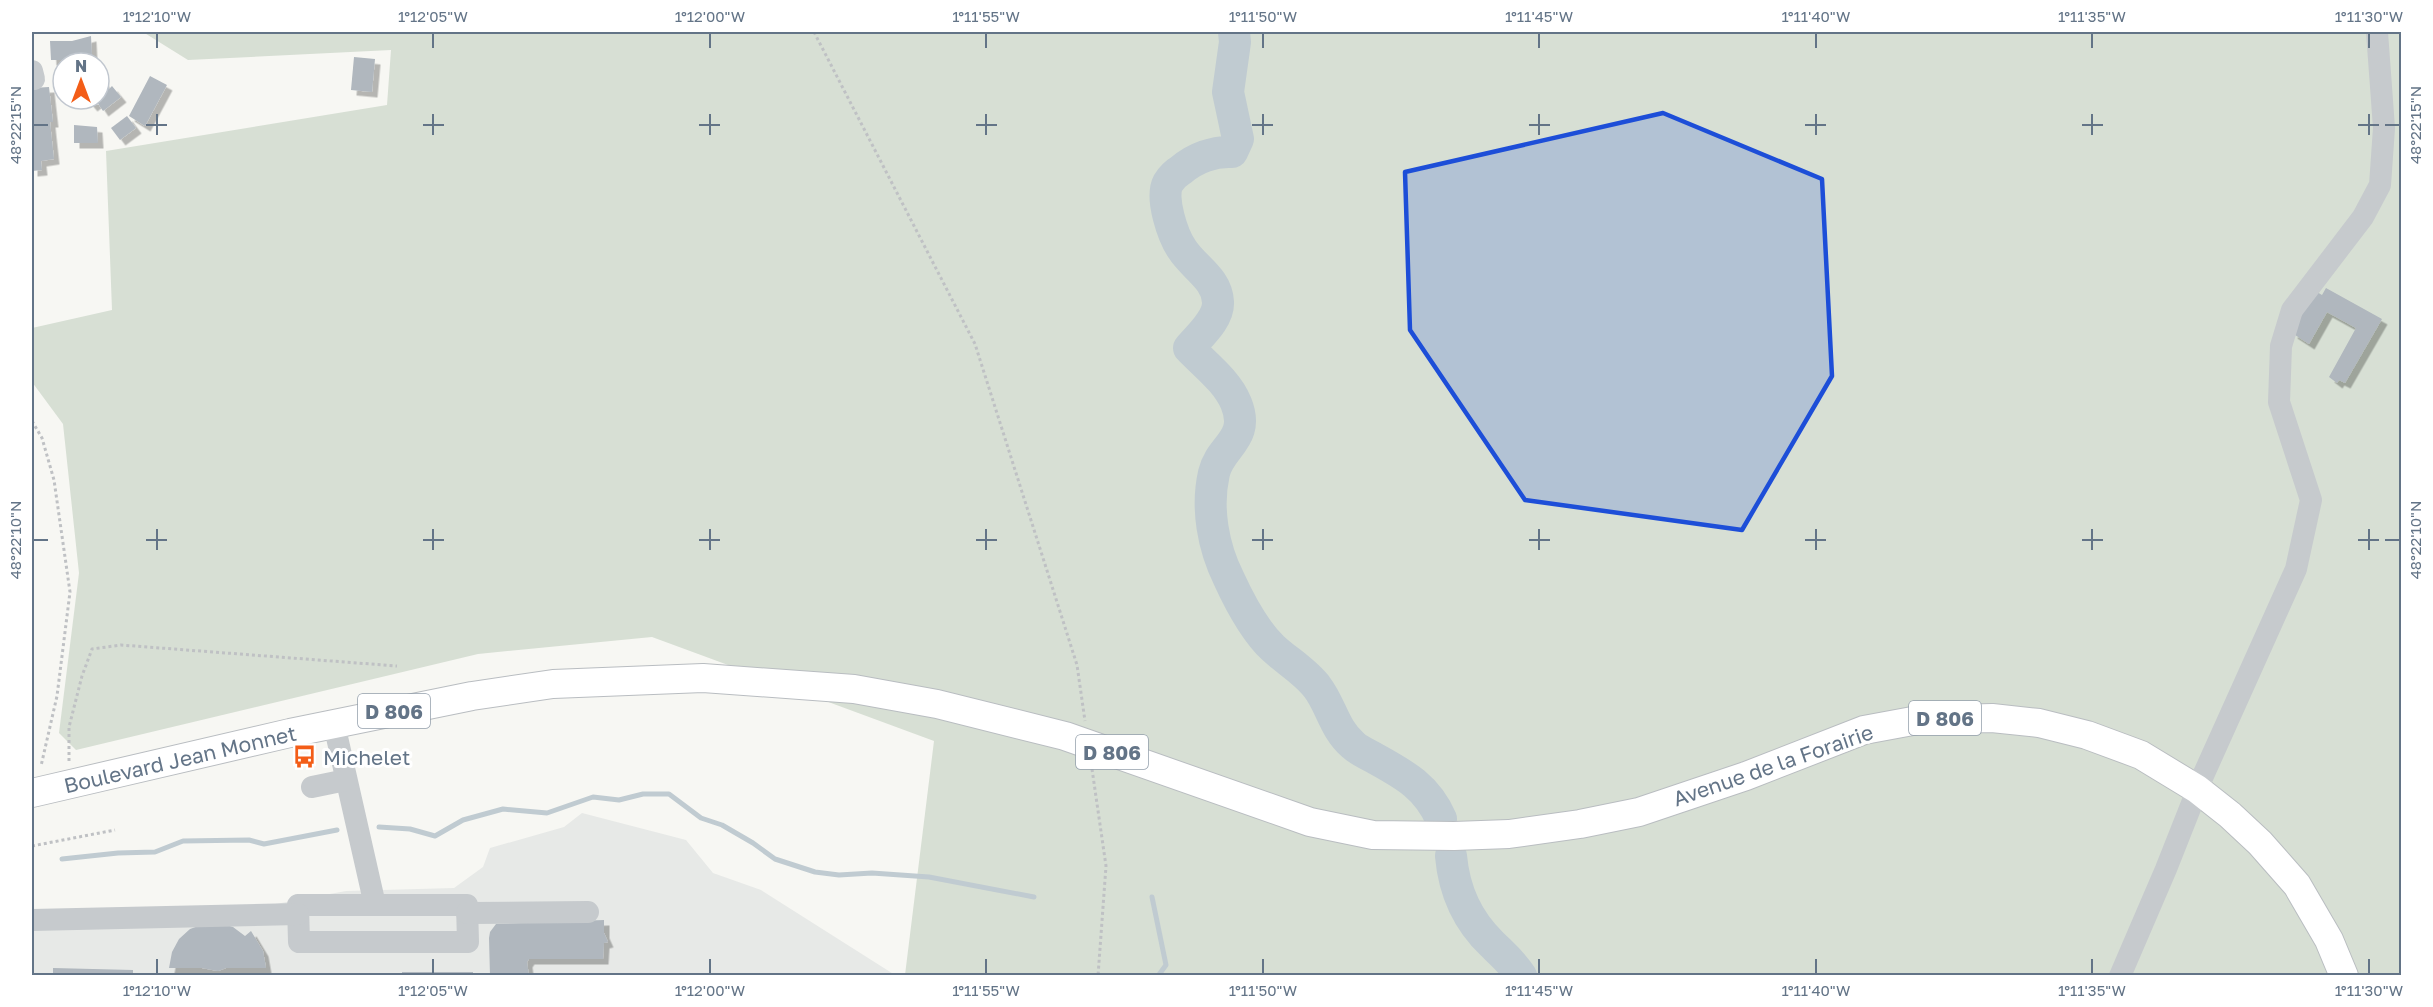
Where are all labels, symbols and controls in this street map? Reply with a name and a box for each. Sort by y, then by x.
text: 1°12'10"W [123,7,191,25]
text: 1°12'05"W [398,7,468,25]
text: 1°12'00"W [675,7,745,25]
text: 1°11'55"W [952,7,1020,25]
text: 1°11'50"W [1229,7,1297,25]
text: 1°11'45"W [1505,7,1573,25]
text: 1°11'40"W [1782,7,1850,25]
text: 1°11'35"W [2058,7,2126,25]
text: 1°11'30"W [2335,7,2403,25]
north arrow [51,51,111,111]
text: N [75,56,87,76]
text: 48°22'15"N [6,86,24,164]
text: 48°22'15"N [2406,86,2424,164]
text: 48°22'10"N [6,501,24,579]
text: 48°22'10"N [2406,501,2424,579]
road number: D 806 [358,694,430,728]
road number: D 806 [1909,701,1981,735]
street label: Avenue de la Forairie [1670,719,1876,811]
street label: Boulevard Jean Monnet [61,720,299,798]
road number: D 806 [1076,735,1148,769]
bus stop icon: Michelet [292,744,318,770]
place label: Michelet [323,744,410,770]
text: 1°12'10"W [123,981,191,999]
text: 1°12'05"W [398,981,468,999]
text: 1°12'00"W [675,981,745,999]
text: 1°11'55"W [952,981,1020,999]
text: 1°11'50"W [1229,981,1297,999]
text: 1°11'45"W [1505,981,1573,999]
text: 1°11'40"W [1782,981,1850,999]
text: 1°11'35"W [2058,981,2126,999]
text: 1°11'30"W [2335,981,2403,999]

